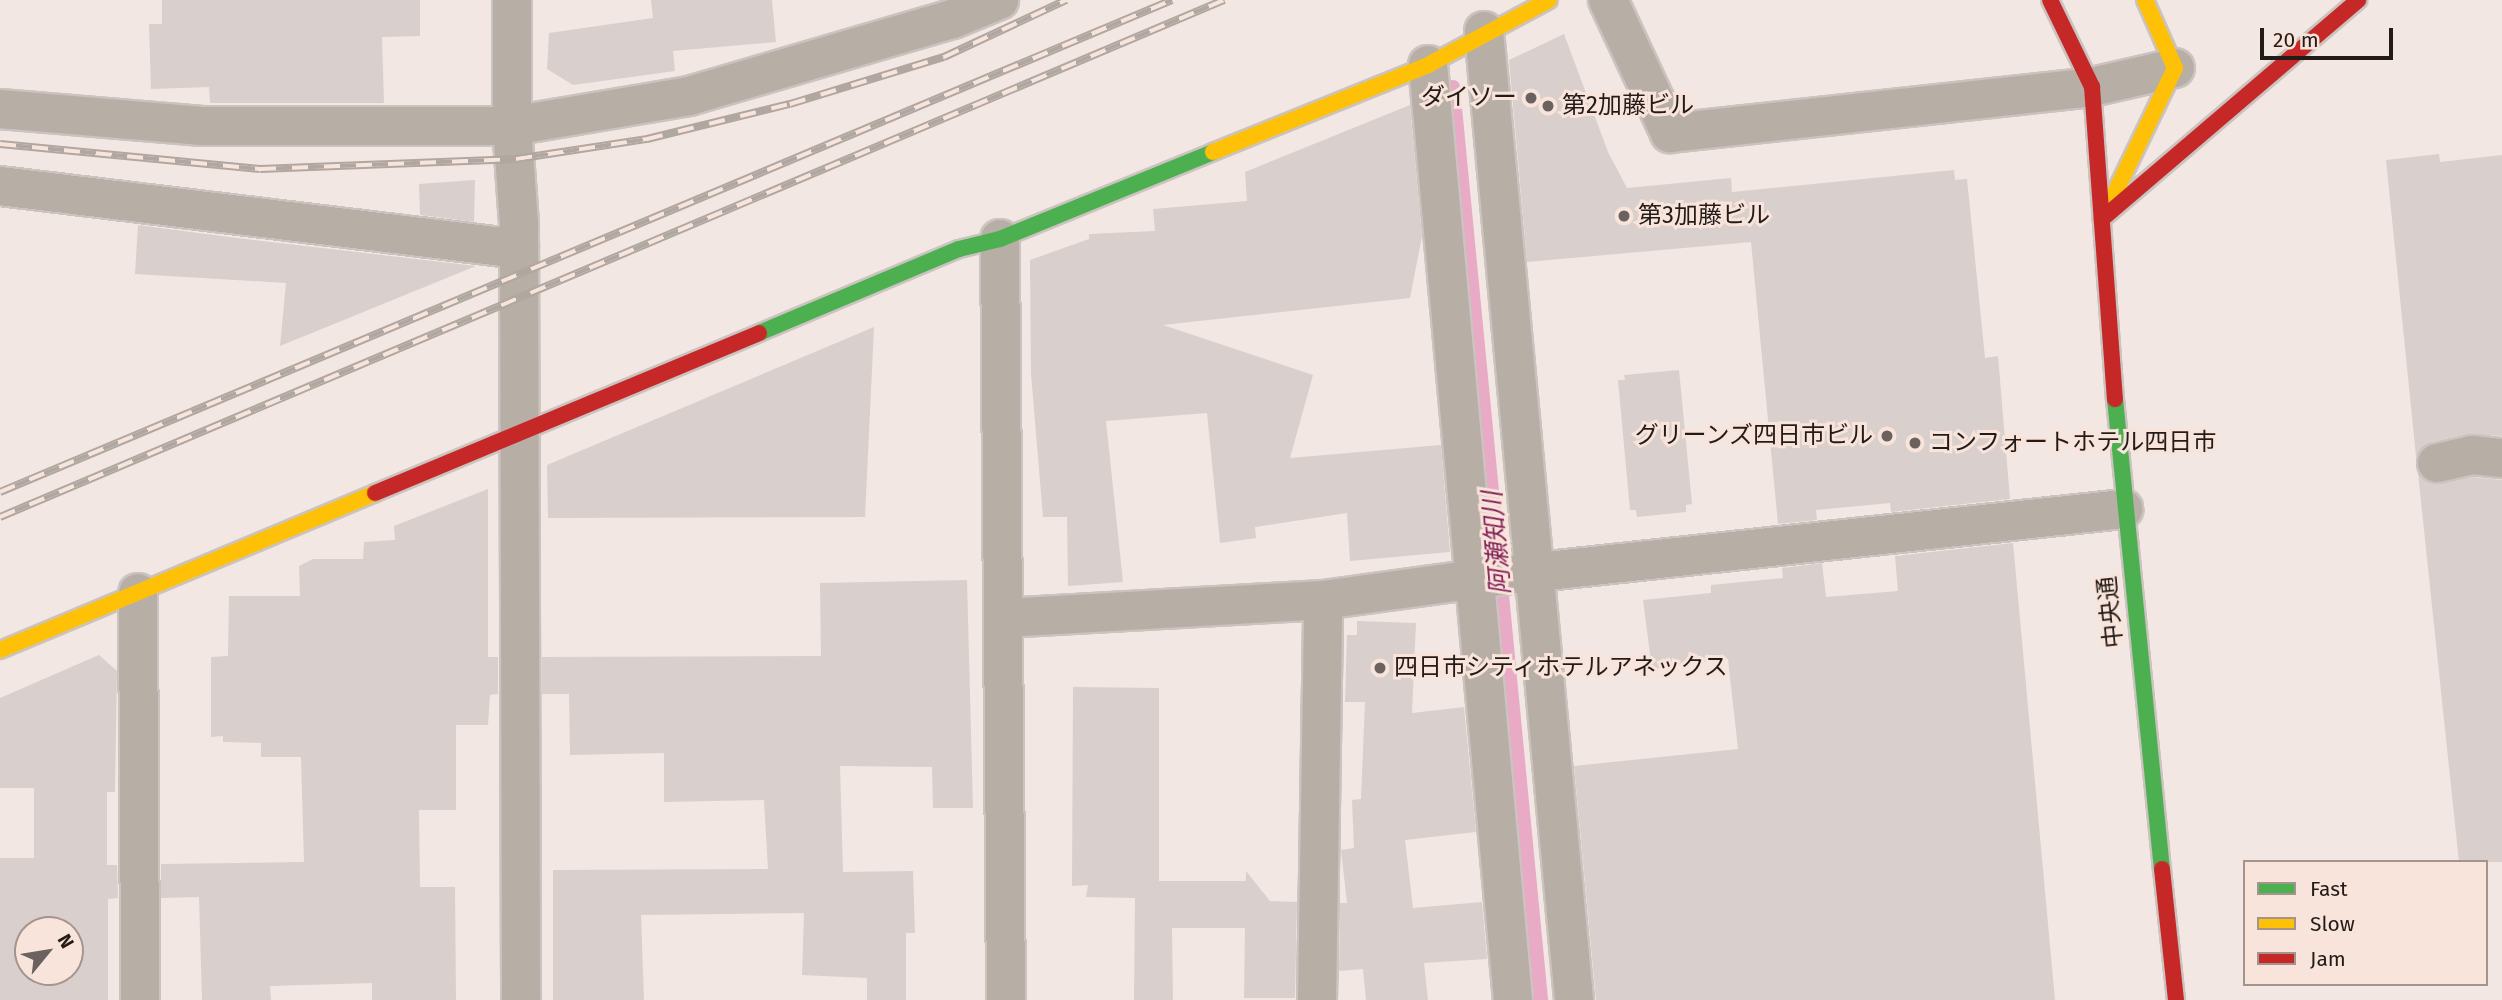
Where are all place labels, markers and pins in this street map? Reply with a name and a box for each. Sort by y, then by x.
place label: ダイソー [1421,84,1517,112]
marker: ダイソー [1523,90,1539,106]
place label: 第2加藤ビル [1562,92,1694,120]
marker: 第2加藤ビル [1540,98,1556,114]
place label: 第3加藤ビル [1638,202,1770,230]
marker: 第3加藤ビル [1616,208,1632,224]
place label: グリーンズ四日市ビル [1633,422,1873,450]
marker: グリーンズ四日市ビル [1879,428,1895,444]
place label: コンフォートホテル四日市 [1929,429,2217,457]
marker: コンフォートホテル四日市 [1907,435,1923,451]
place label: 四日市シティホテルアネックス [1394,654,1730,682]
marker: 四日市シティホテルアネックス [1372,660,1388,676]

